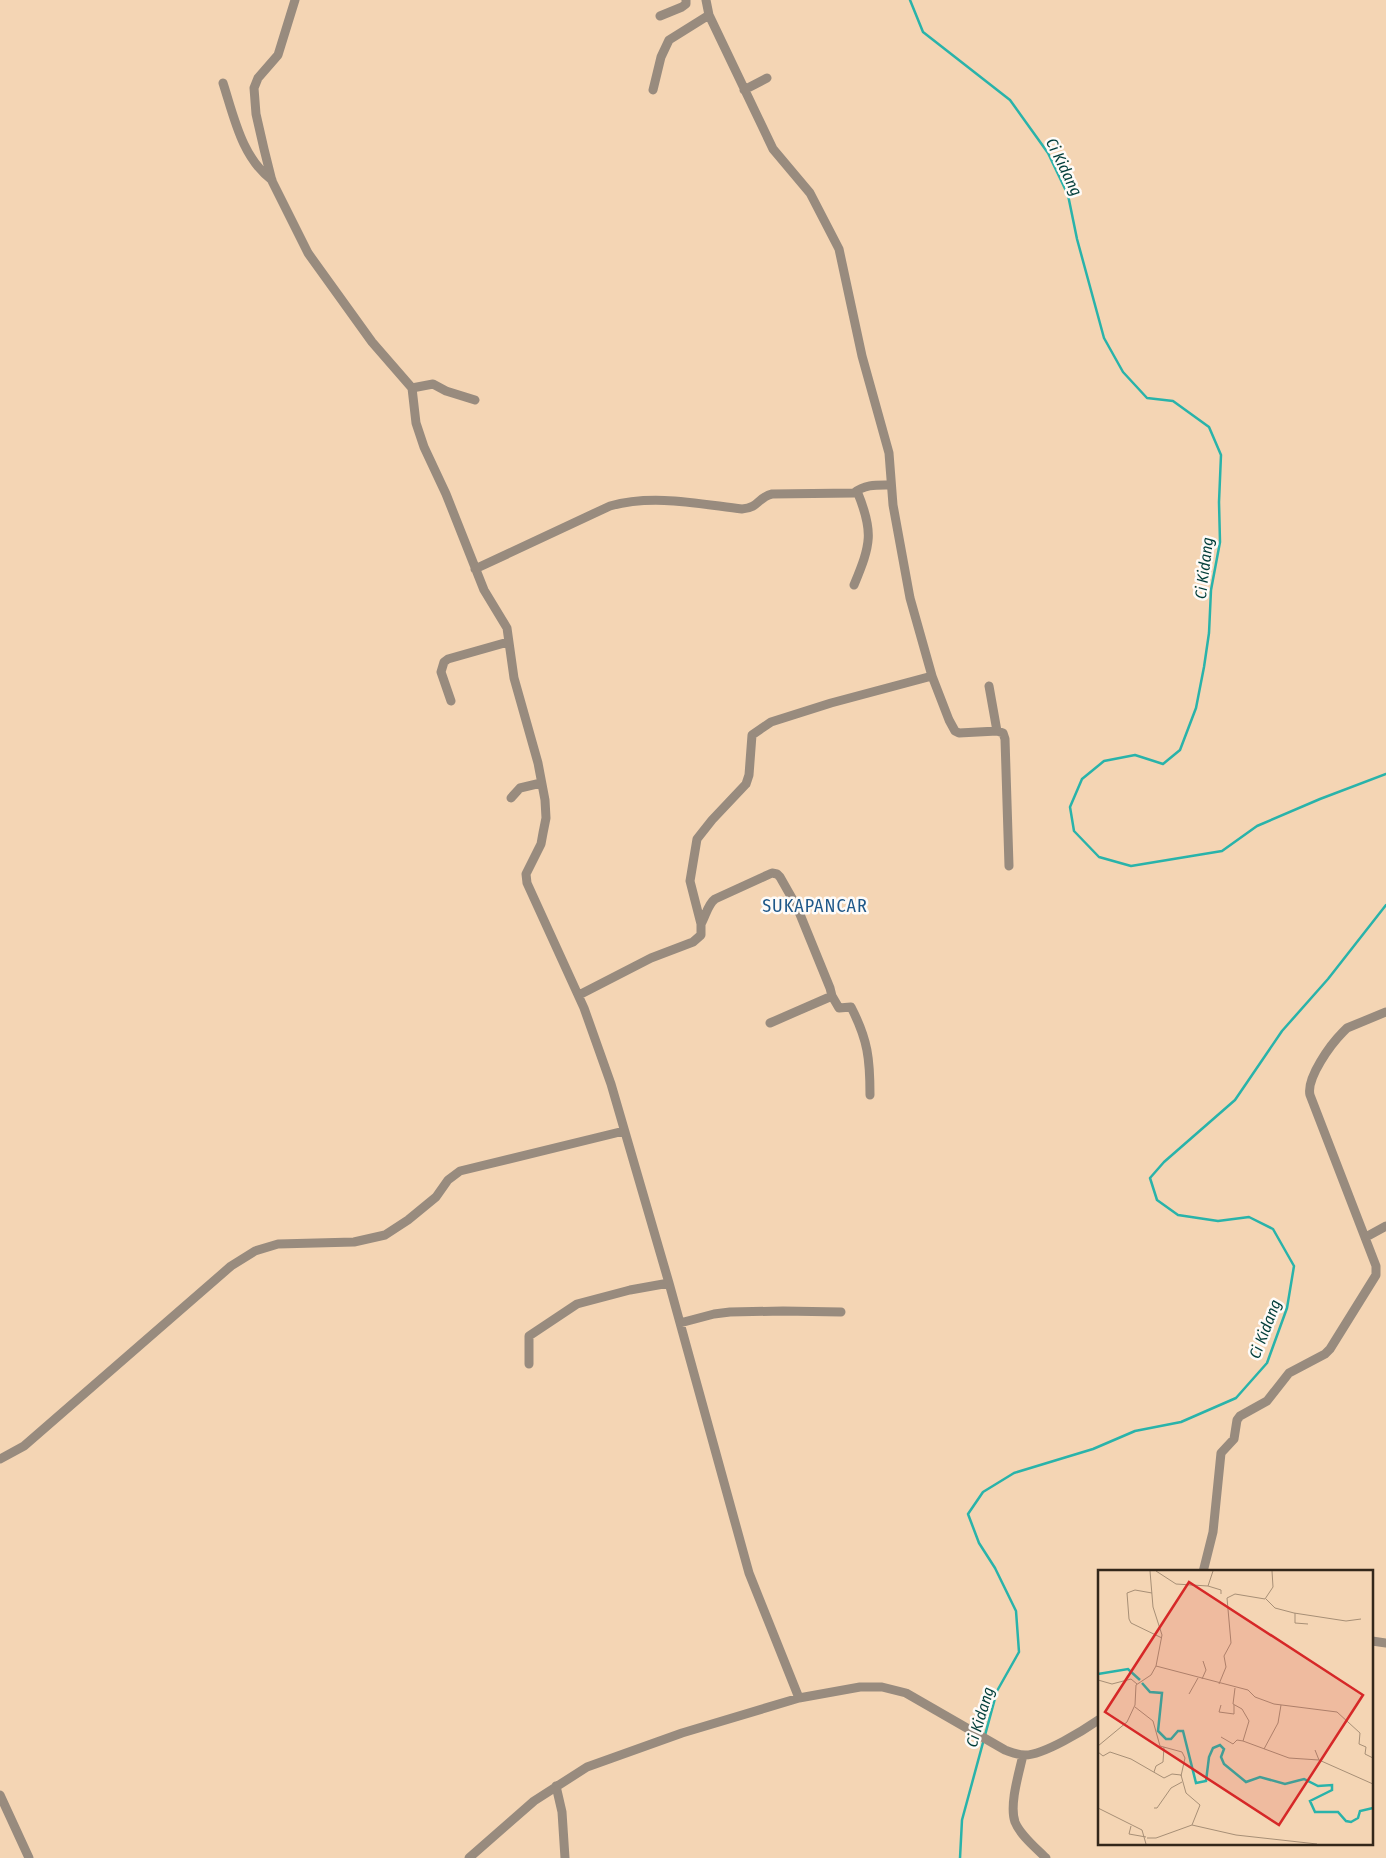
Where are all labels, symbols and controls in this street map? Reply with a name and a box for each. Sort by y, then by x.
water label: Ci Kidang [1042,135,1086,199]
water label: Ci Kidang [1191,536,1217,600]
district label: SUKAPANCAR [762,895,868,917]
water label: Ci Kidang [1245,1297,1285,1361]
inset map [1098,1570,1374,1846]
water label: Ci Kidang [962,1685,998,1749]

